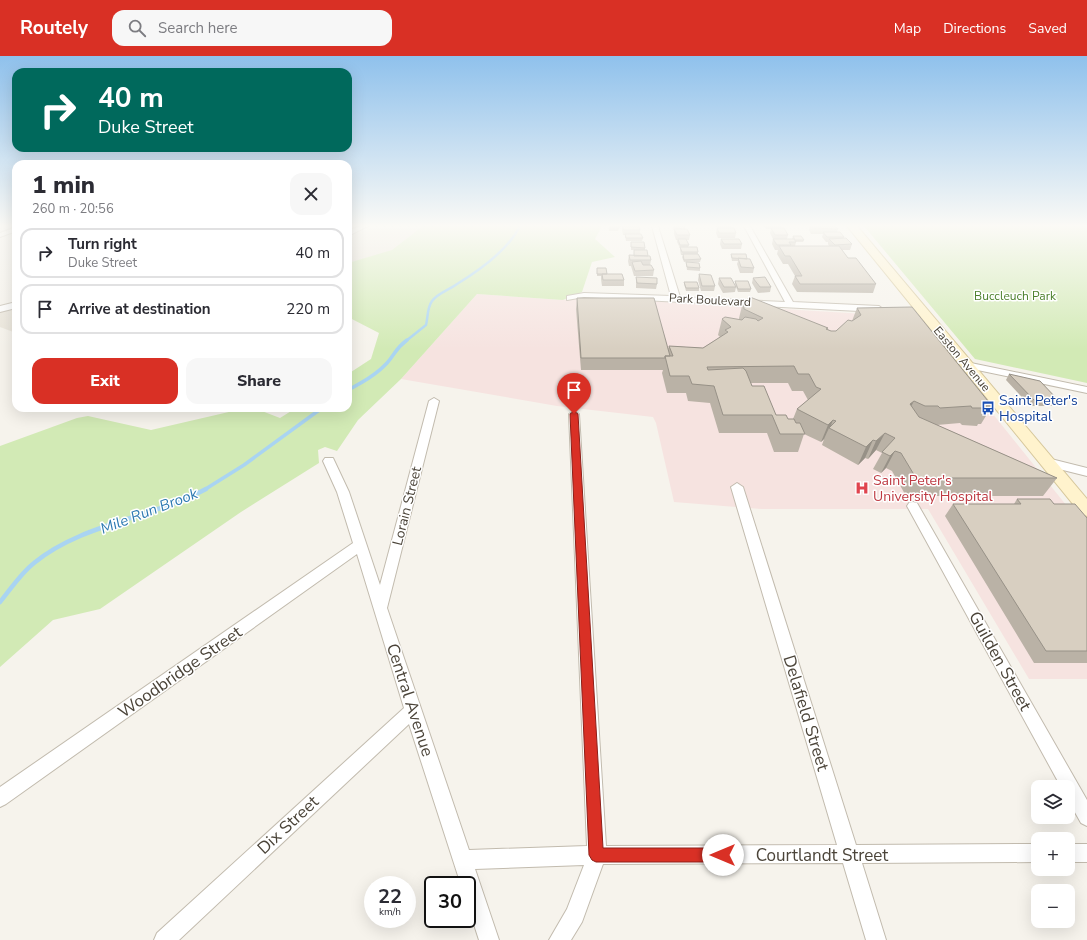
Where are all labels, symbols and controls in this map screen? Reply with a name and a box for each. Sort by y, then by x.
search box [112,10,392,46]
text: Routely [20,15,88,41]
icon: search [126,17,148,39]
text: Search here [158,18,238,38]
text: Map [894,19,921,38]
text: Directions [943,19,1006,38]
text: Saved [1028,19,1067,38]
text: 40 m [98,79,164,117]
icon: right [32,84,84,136]
text: Duke Street [98,115,194,139]
text: 1 min [32,169,95,201]
button: close [290,173,332,215]
text: 260 m · 20:56 [32,200,114,218]
text: Turn right [68,234,137,254]
icon: right [34,242,56,264]
text: 40 m [295,243,330,263]
text: Duke Street [68,254,137,272]
park label: Buccleuch Park [974,288,1057,304]
street label: Park Boulevard [669,290,751,310]
icon: arrive [34,298,56,320]
text: Arrive at destination [68,299,211,319]
text: 220 m [286,299,330,319]
street label: Easton Avenue [930,323,994,395]
button: Exit [32,358,178,404]
button: Share [186,358,332,404]
pin [557,373,591,414]
icon: arrive [563,379,585,401]
place label: Saint Peter's Hospital [999,391,1078,426]
bus stop icon: Saint Peter's Hospital [980,400,996,416]
street label: Lorain Street [388,464,426,547]
place label: Saint Peter's University Hospital [873,471,994,506]
hospital icon: Saint Peter's University Hospital [854,480,870,496]
water label: Mile Run Brook [97,483,201,539]
street label: Guilden Street [963,607,1037,716]
street label: Woodbridge Street [114,620,247,723]
street label: Central Avenue [381,640,439,760]
street label: Delafield Street [777,652,835,775]
map controls [1031,780,1075,928]
button: layers [1031,780,1075,824]
street label: Dix Street [252,790,324,859]
button: + [1031,832,1075,876]
position arrow [702,834,744,876]
street label: Courtlandt Street [756,844,889,867]
speed limit sign: 30 [424,876,476,928]
text: 22 [378,883,402,910]
button: − [1031,884,1075,928]
text: km/h [379,905,401,919]

